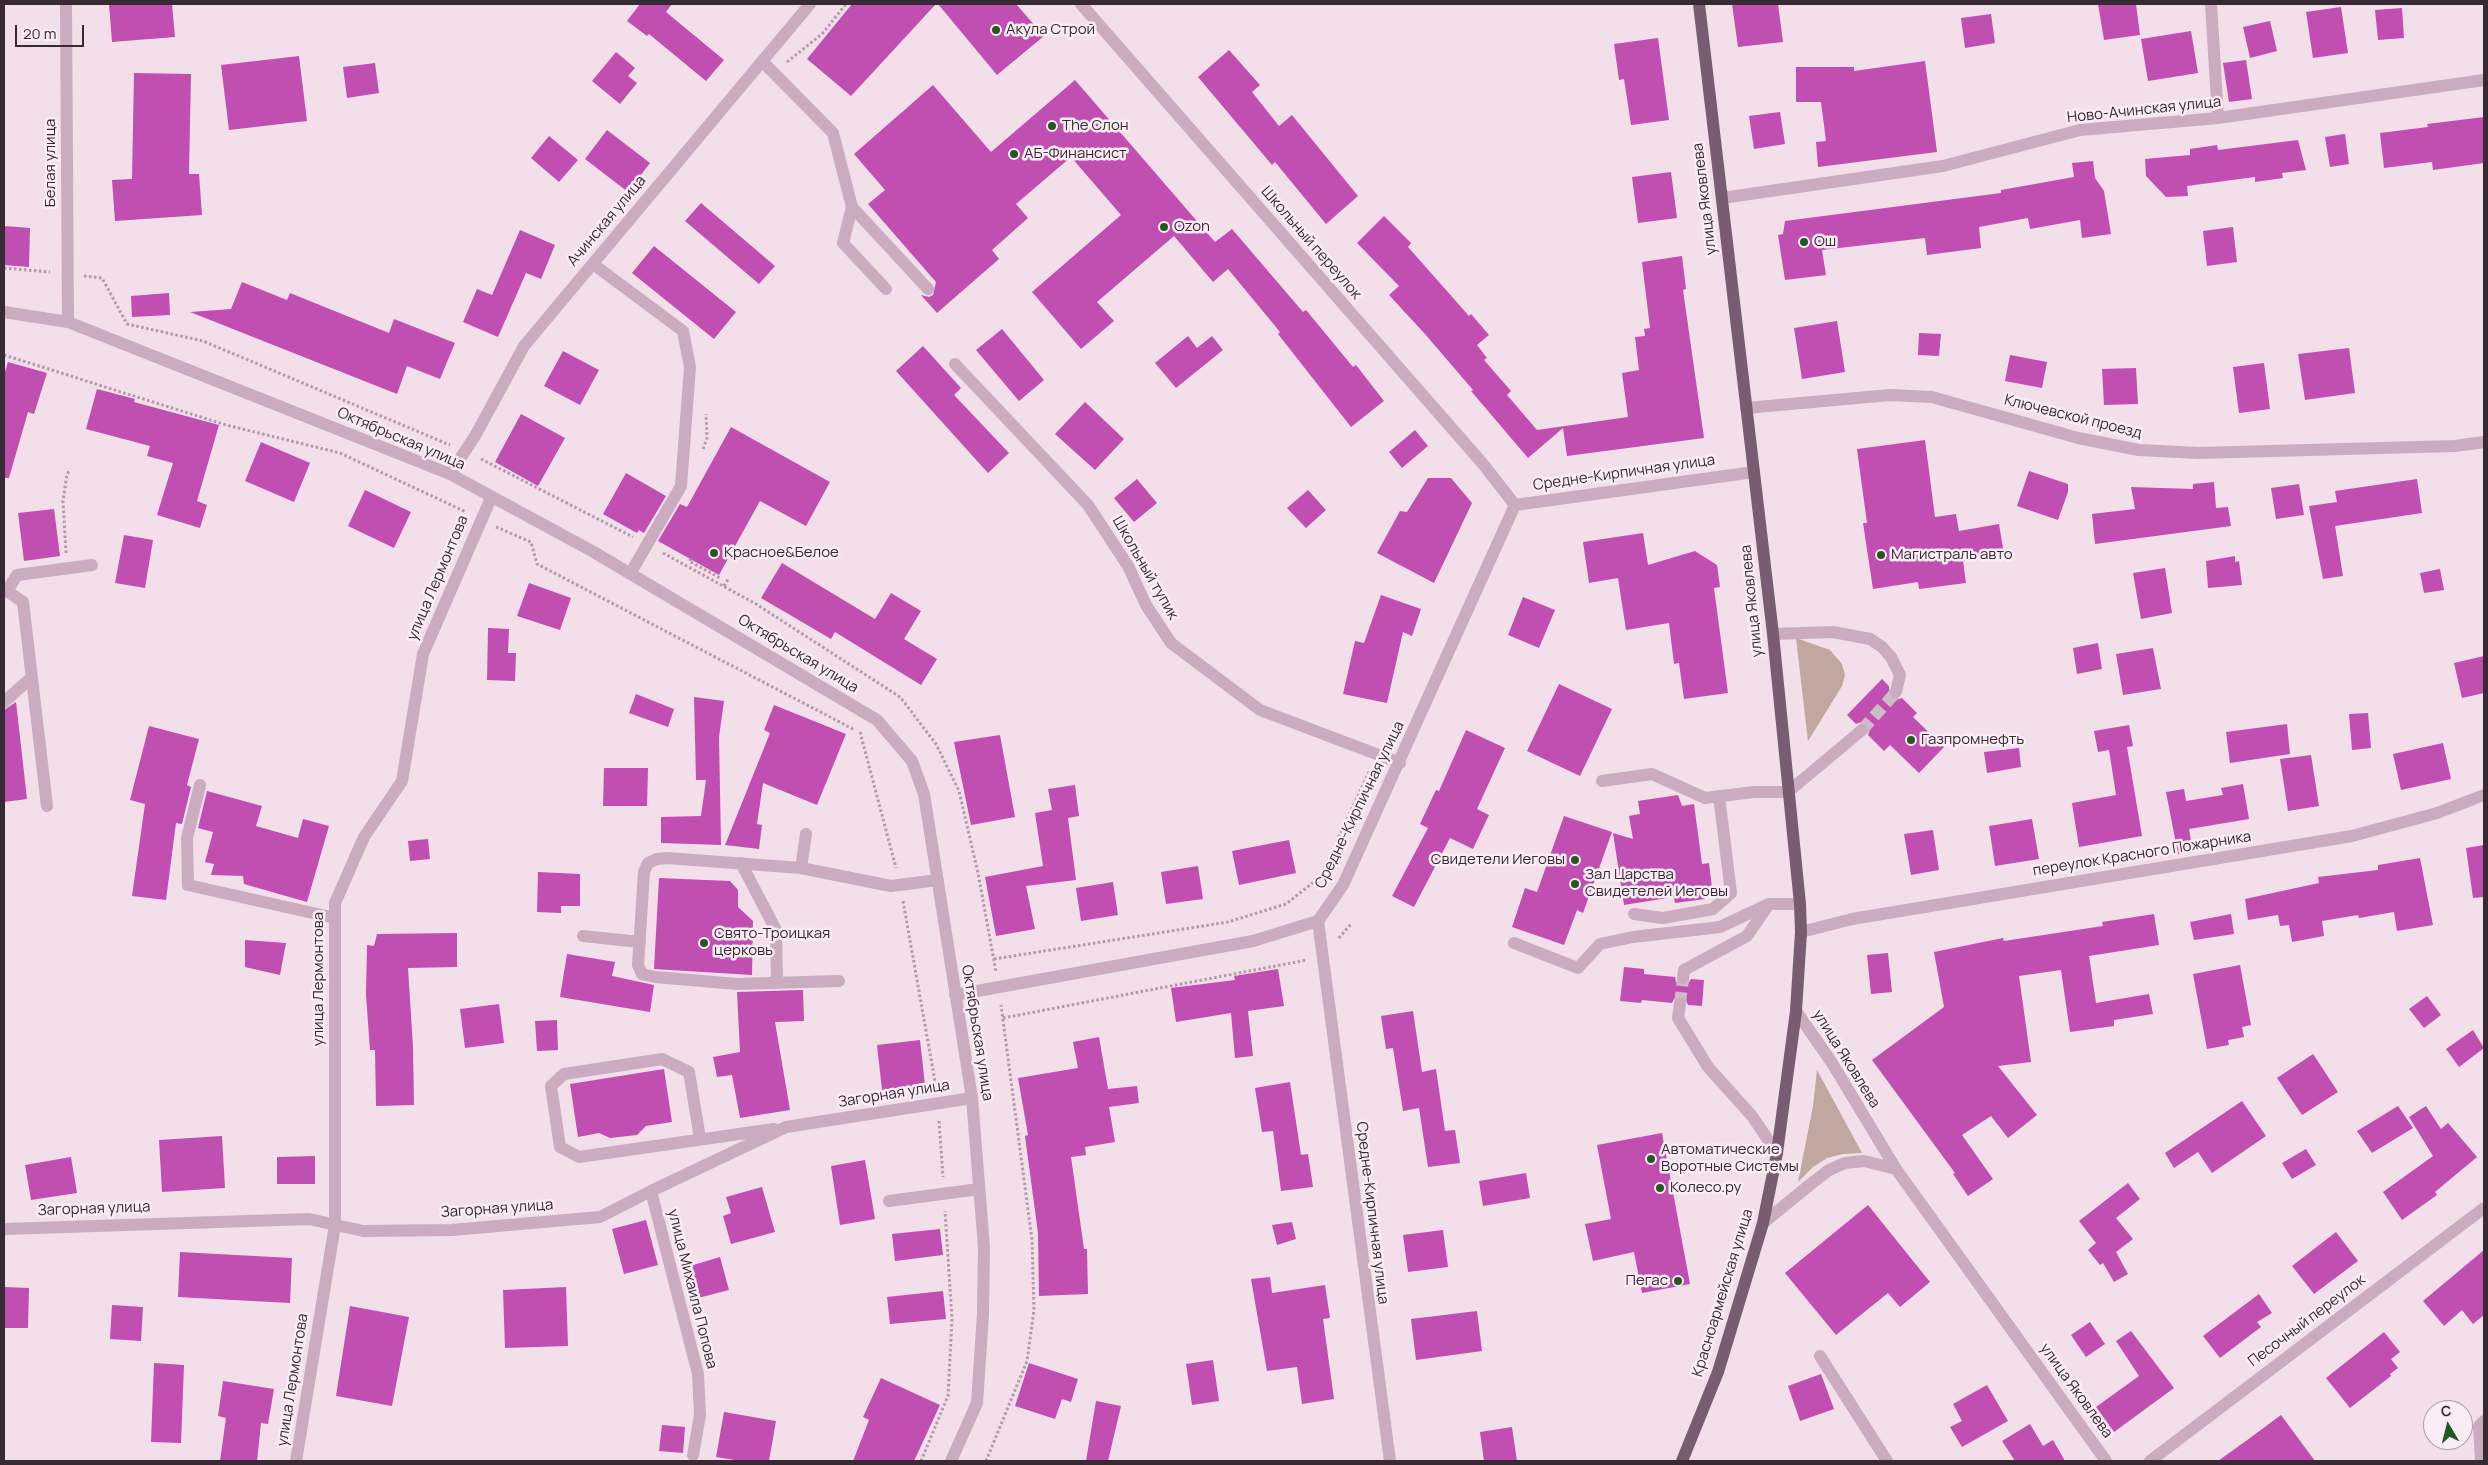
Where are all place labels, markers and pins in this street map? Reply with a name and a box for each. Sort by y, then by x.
place label: Акула Строй [1006,21,1095,39]
marker: Акула Строй [990,24,1002,36]
place label: The Слон [1062,117,1129,135]
marker: The Слон [1046,120,1058,132]
place label: АБ-Финансист [1024,145,1127,163]
marker: АБ-Финансист [1008,148,1020,160]
place label: Ozon [1174,218,1210,236]
marker: Ozon [1158,221,1170,233]
place label: Ош [1814,233,1836,251]
marker: Ош [1798,236,1810,248]
place label: Красное&Белое [724,544,839,562]
place label: Магистраль авто [1891,546,2013,564]
marker: Красное&Белое [708,547,720,559]
marker: Магистраль авто [1875,549,1887,561]
place label: Газпромнефть [1921,731,2024,749]
marker: Газпромнефть [1905,734,1917,746]
place label: Свидетели Иеговы [1431,851,1565,869]
marker: Свидетели Иеговы [1569,854,1581,866]
place label: Зал Царства Свидетелей Иеговы [1585,866,1728,901]
marker: Зал Царства Свидетелей Иеговы [1569,878,1581,890]
place label: Свято-Троицкая церковь [714,925,830,960]
marker: Свято-Троицкая церковь [698,937,710,949]
place label: Автоматические Воротные Системы [1661,1141,1799,1176]
marker: Автоматические Воротные Системы [1645,1153,1657,1165]
place label: Колесо.ру [1670,1179,1742,1197]
marker: Колесо.ру [1654,1182,1666,1194]
place label: Пегас [1626,1272,1668,1290]
marker: Пегас [1672,1275,1684,1287]

